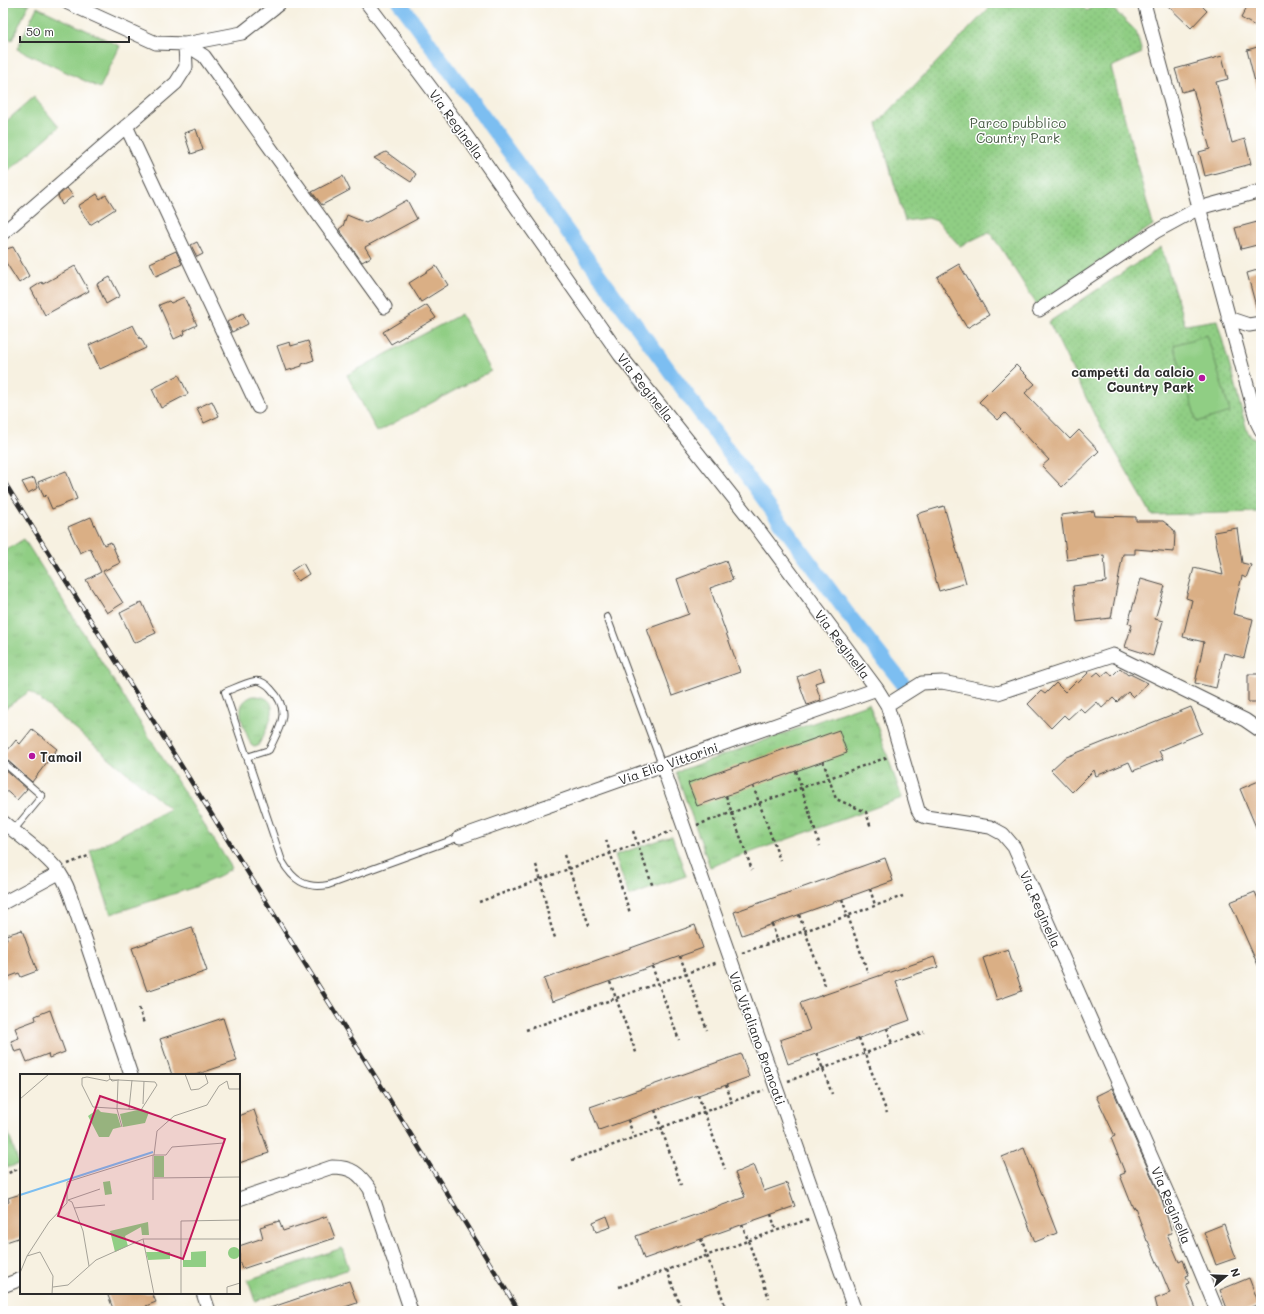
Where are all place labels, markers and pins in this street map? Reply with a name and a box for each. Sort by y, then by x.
place label: campetti da calcio Country Park [1071,363,1194,396]
marker: campetti da calcio Country Park [1197,373,1207,383]
place label: Tamoil [40,748,82,765]
marker: Tamoil [27,751,37,761]

